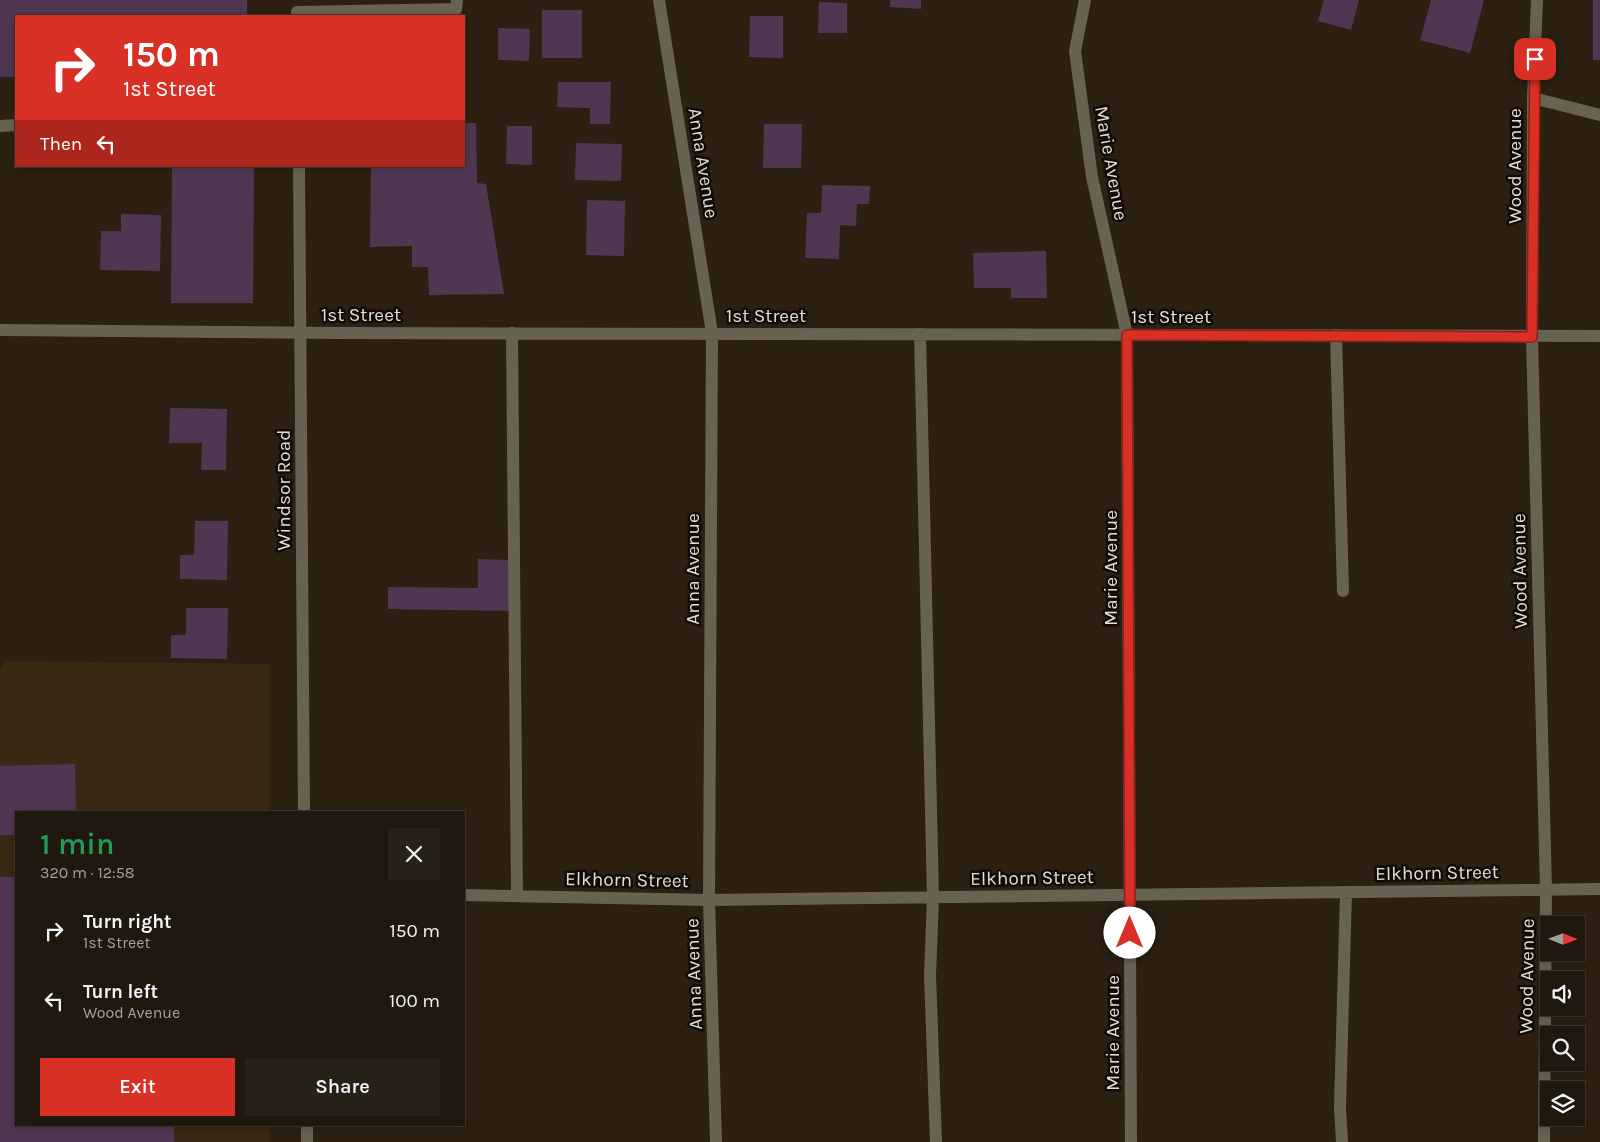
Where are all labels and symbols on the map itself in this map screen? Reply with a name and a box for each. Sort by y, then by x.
pin [1514,38,1556,80]
street label: Marie Avenue [1090,104,1132,222]
street label: Anna Avenue [683,106,723,220]
street label: Wood Avenue [1504,108,1526,224]
street label: 1st Street [321,304,401,326]
street label: 1st Street [726,305,806,327]
street label: 1st Street [1131,306,1211,328]
street label: Windsor Road [273,430,295,550]
street label: Marie Avenue [1100,510,1122,626]
street label: Anna Avenue [682,513,704,625]
street label: Wood Avenue [1508,513,1532,629]
street label: Elkhorn Street [1375,861,1499,885]
street label: Elkhorn Street [970,866,1094,890]
street label: Elkhorn Street [565,868,689,892]
position arrow [1103,906,1155,958]
north arrow [1540,916,1585,961]
street label: Anna Avenue [681,918,707,1030]
street label: Wood Avenue [1515,918,1539,1034]
street label: Marie Avenue [1102,975,1124,1091]

